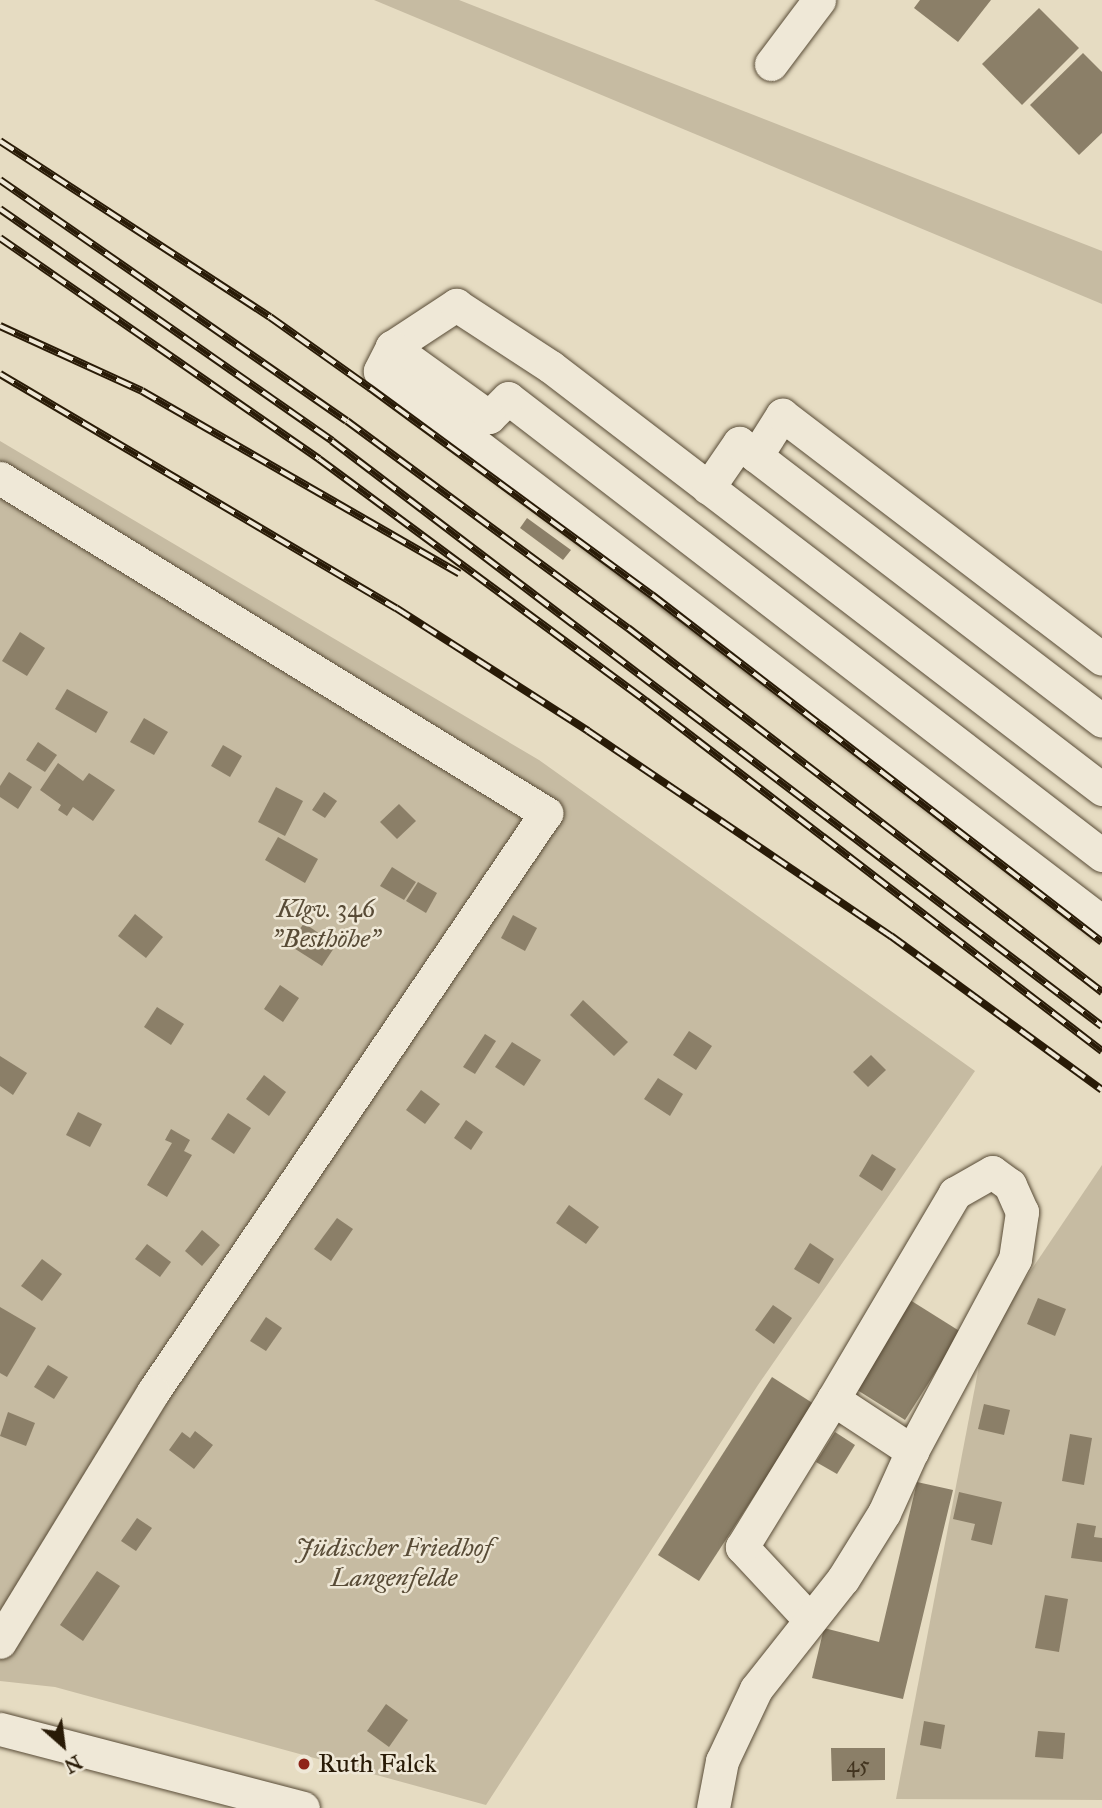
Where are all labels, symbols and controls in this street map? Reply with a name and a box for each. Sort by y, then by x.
park label: Klgv. 346 "Besthöhe" [272,893,380,954]
park label: Jüdischer Friedhof Langenfelde [296,1532,492,1594]
north arrow [28,1710,98,1780]
place label: Ruth Falck [318,1748,437,1780]
text: N [61,1750,86,1778]
house number: 45 [846,1750,870,1778]
marker: Ruth Falck [296,1756,312,1772]

